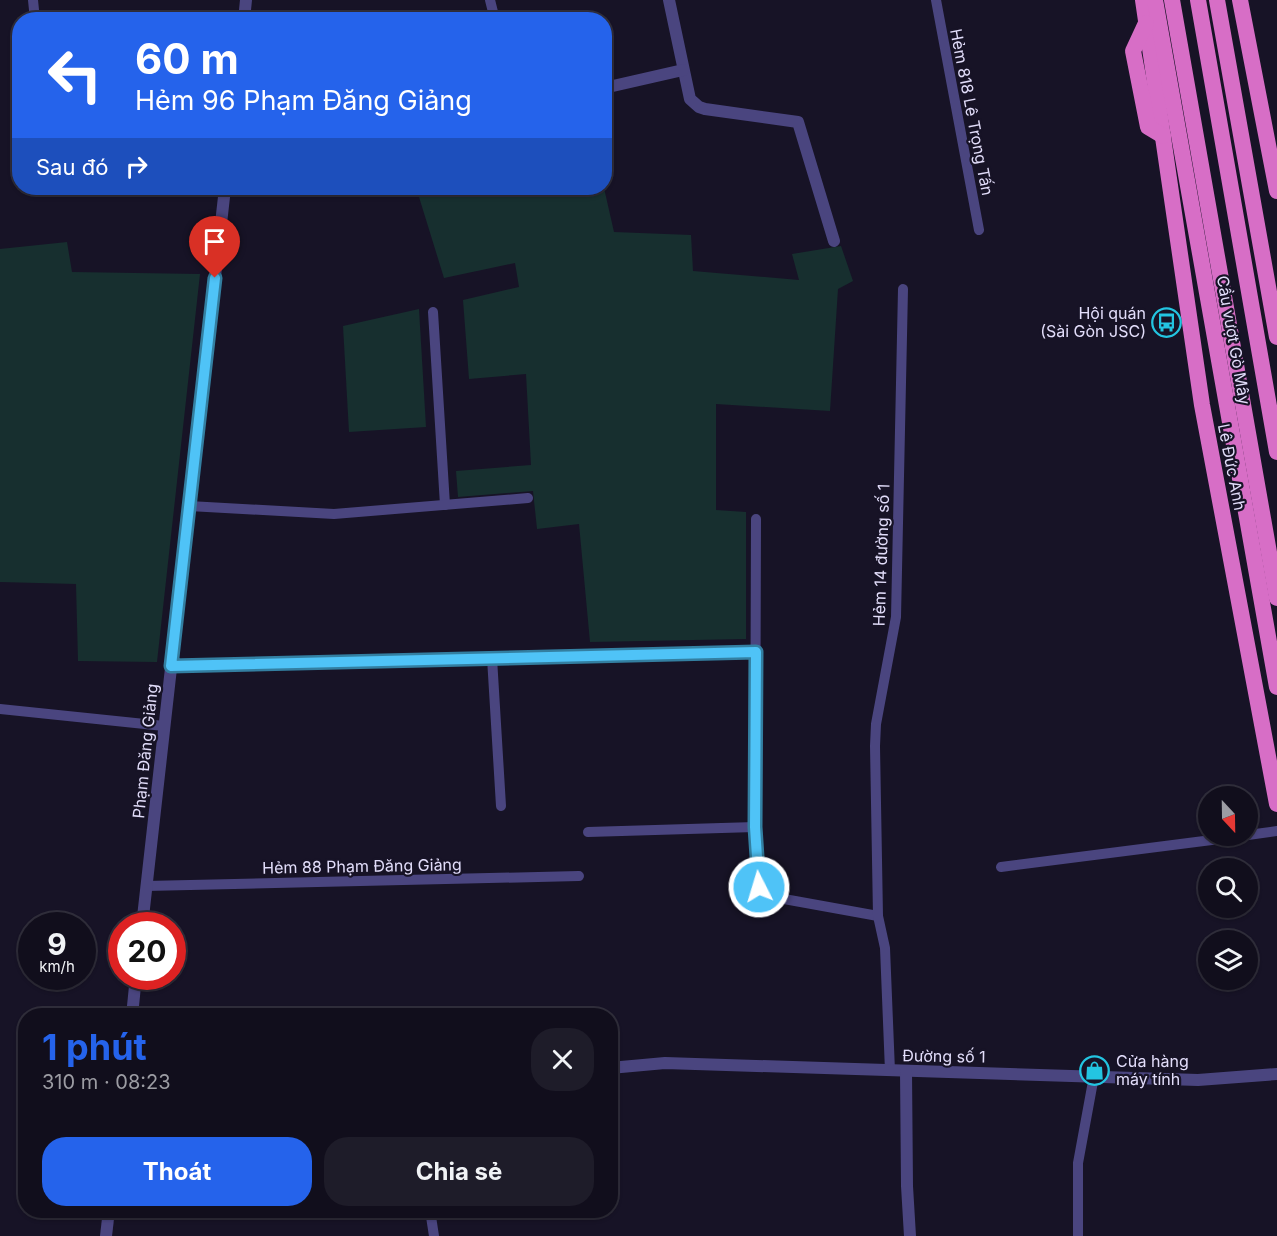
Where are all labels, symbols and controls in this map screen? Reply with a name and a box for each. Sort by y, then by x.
street label: Hẻm 818 Lê Trọng Tấn [946,27,998,197]
text: 60 m [135,33,239,84]
icon: left [36,36,114,114]
text: Hẻm 96 Phạm Đăng Giảng [135,84,472,117]
icon: right [120,150,153,183]
text: Sau đó [36,154,108,180]
pin [189,216,240,278]
icon: arrive [198,225,231,258]
street label: Cầu vượt Gò Mây [1213,274,1255,406]
place label: Hội quán (Sài Gòn JSC) [1040,303,1146,341]
bus stop icon: Hội quán (Sài Gòn JSC) [1151,306,1183,338]
street label: Lê Đức Anh [1214,422,1250,512]
street label: Hẻm 14 đường số 1 [869,483,893,627]
street label: Phạm Đăng Giảng [128,683,162,819]
north arrow [1198,786,1258,846]
map controls [1198,786,1258,990]
street label: Hẻm 88 Phạm Đăng Giảng [262,854,462,878]
position arrow [727,855,791,919]
button: search [1198,858,1258,918]
speed limit sign: 20 [108,912,186,990]
text: 9 [47,926,67,962]
button: layers [1198,930,1258,990]
text: km/h [39,957,75,976]
text: 1 phút [42,1025,147,1069]
button: close [531,1028,594,1091]
street label: Đường số 1 [902,1045,986,1067]
place label: Cửa hàng máy tính [1116,1051,1189,1089]
shop icon: Cửa hàng máy tính [1079,1054,1111,1086]
text: 310 m · 08:23 [42,1070,171,1094]
button: Thoát [42,1137,312,1206]
button: Chia sẻ [324,1137,594,1206]

